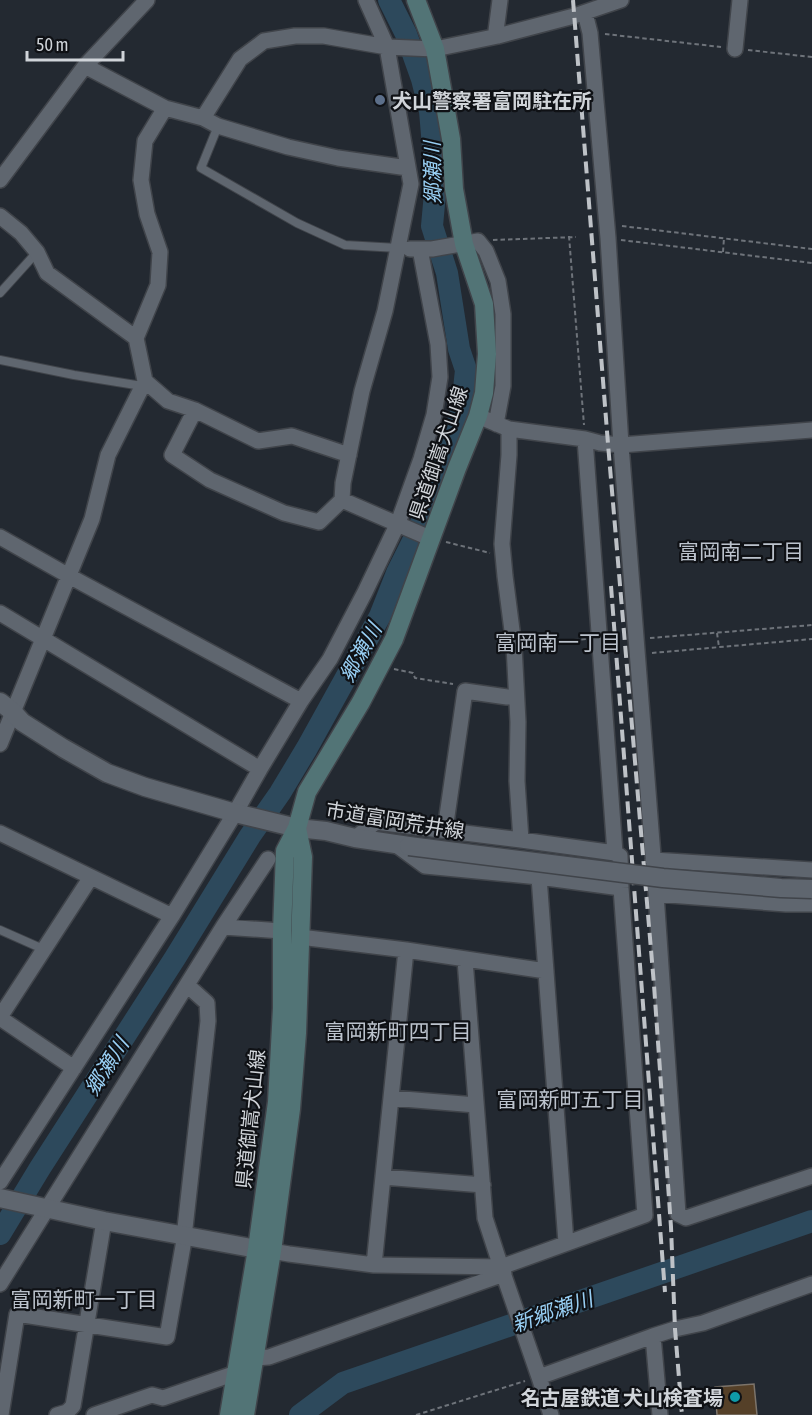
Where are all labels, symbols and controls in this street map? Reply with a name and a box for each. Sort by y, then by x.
scale bar [27,24,123,62]
text: 50 m [36,34,68,55]
place label: 犬山警察署富岡駐在所 [392,89,592,112]
marker: 犬山警察署富岡駐在所 [373,93,387,107]
water label: 郷瀬川 [419,139,445,205]
street label: 県道御嵩犬山線 [404,383,472,523]
district label: 富岡南二丁目 [678,539,804,563]
water label: 郷瀬川 [334,617,387,685]
district label: 富岡南一丁目 [495,630,621,654]
street label: 市道富岡荒井線 [324,798,466,842]
district label: 富岡新町四丁目 [325,1019,472,1043]
water label: 郷瀬川 [79,1031,134,1099]
street label: 県道御嵩犬山線 [231,1048,269,1190]
district label: 富岡新町五丁目 [497,1087,644,1111]
water label: 新郷瀬川 [508,1285,598,1336]
district label: 富岡新町一丁目 [11,1287,158,1311]
place label: 名古屋鉄道 犬山検査場 [520,1386,723,1409]
marker: 名古屋鉄道 犬山検査場 [728,1390,742,1404]

